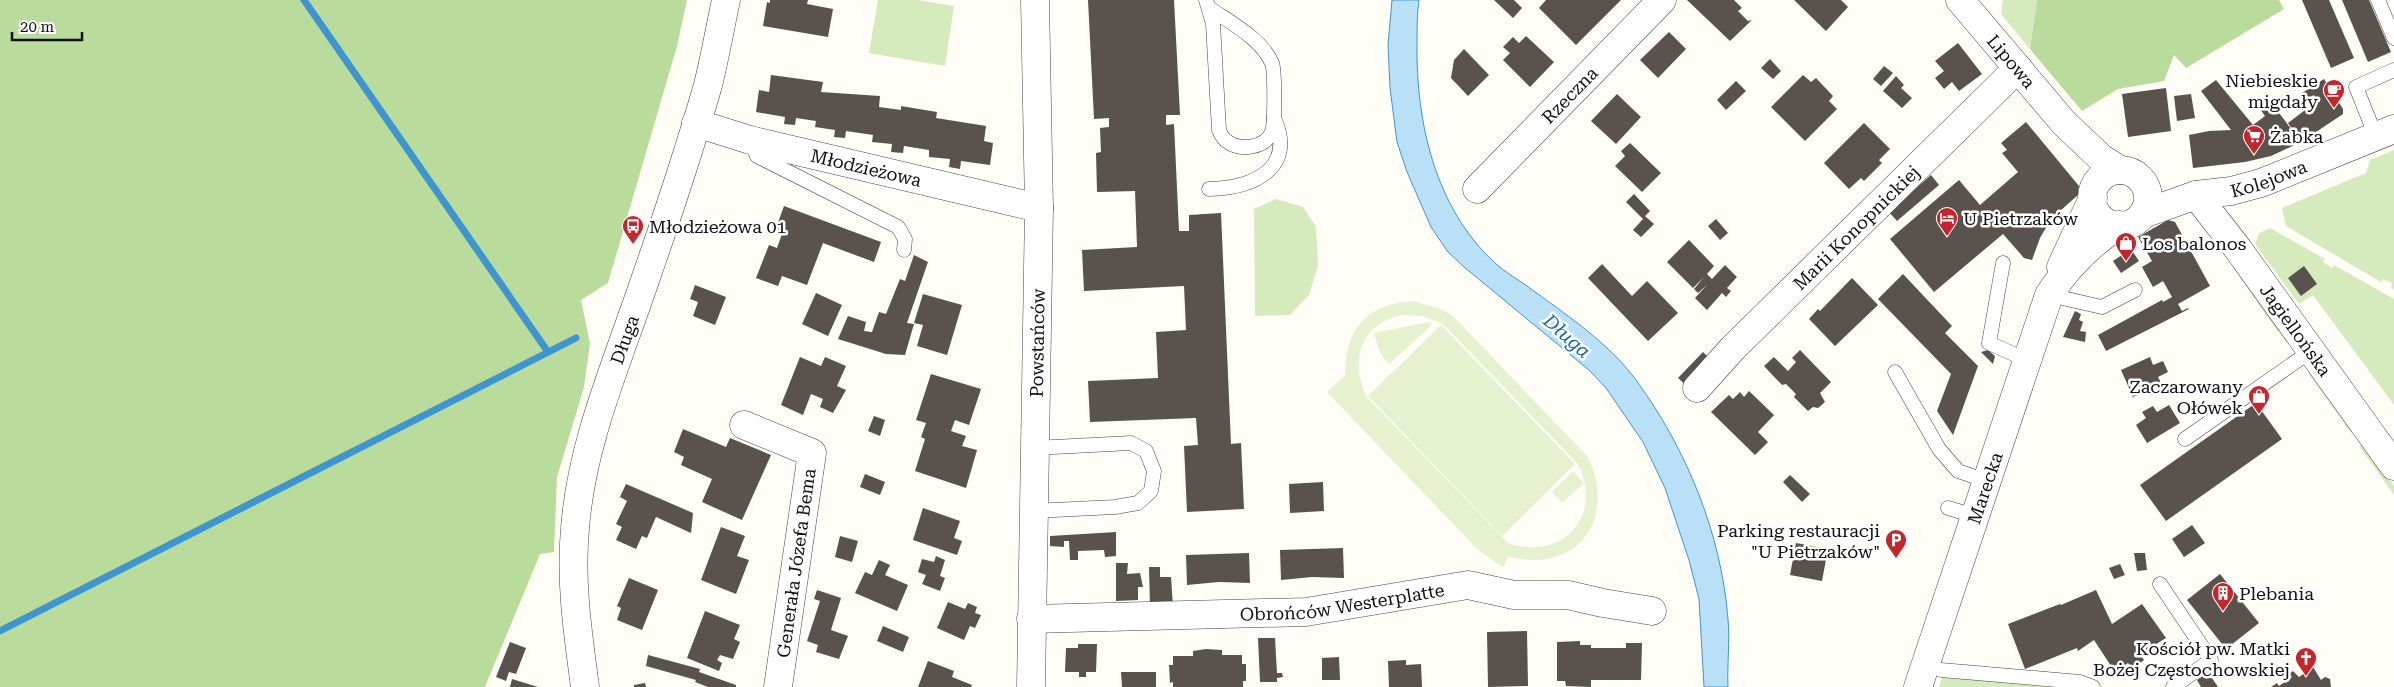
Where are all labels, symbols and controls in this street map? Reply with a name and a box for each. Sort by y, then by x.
scale bar [12,10,82,42]
text: 20 m [20,18,55,36]
street label: Lipowa [1983,30,2040,92]
street label: Rzeczna [1537,62,1602,127]
place label: Niebieskie migdały [2225,70,2318,112]
cafe icon: Niebieskie migdały [2322,78,2346,109]
supermarket icon: Żabka [2242,124,2266,155]
place label: Żabka [2270,126,2324,147]
street label: Młodzieżowa [809,144,924,191]
street label: Kolejowa [2228,155,2310,201]
street label: Marii Konopnickiej [1788,161,1923,294]
hotel icon: U Pietrzaków [1935,206,1959,237]
place label: U Pietrzaków [1963,208,2078,229]
bus stop icon: Młodzieżowa 01 [621,214,645,245]
place label: Młodzieżowa 01 [649,216,787,237]
shop icon: Los balonos [2114,231,2138,262]
place label: Los balonos [2142,233,2246,254]
street label: Jagiellońska [2256,280,2336,380]
street label: Powstańców [1025,288,1048,398]
water label: Długa [1538,309,1595,363]
street label: Długa [606,312,643,367]
place label: Zaczarowany Ołówek [2129,376,2243,418]
shop icon: Zaczarowany Ołówek [2247,384,2271,415]
street label: Marecka [1963,449,2006,527]
street label: Generała Józefa Bema [772,467,820,659]
place label: Parking restauracji "U Pietrzaków" [1717,520,1880,562]
parking icon: Parking restauracji "U Pietrzaków" [1884,528,1908,559]
street label: Obrońców Westerplatte [1240,579,1446,624]
building icon: Plebania [2211,581,2235,612]
place label: Plebania [2239,583,2314,604]
place label: Kościół pw. Matki Bożej Częstochowskiej [2093,638,2290,680]
church icon: Kościół pw. Matki Bożej Częstochowskiej [2294,646,2318,677]

